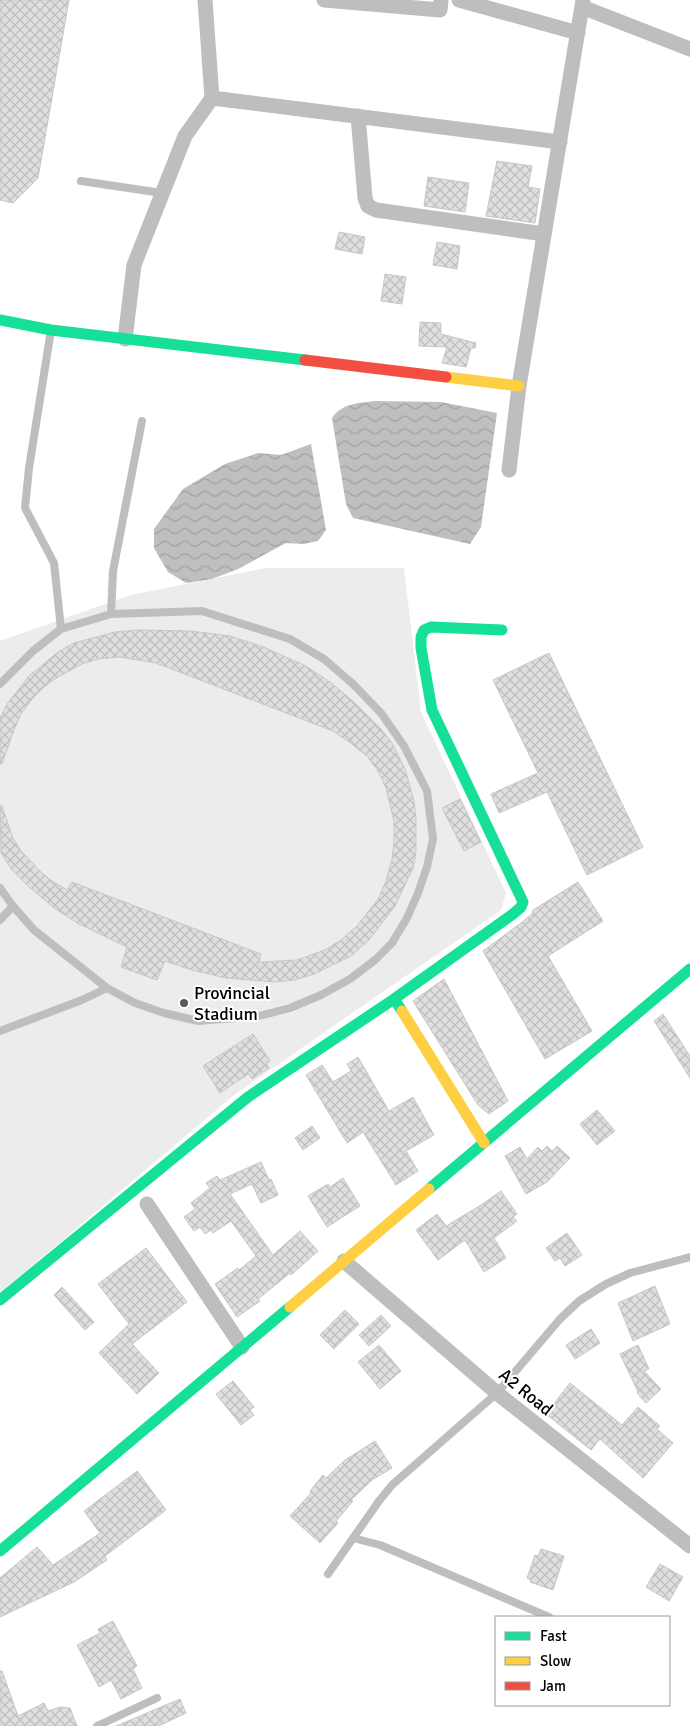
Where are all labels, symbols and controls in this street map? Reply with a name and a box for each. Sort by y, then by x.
place label: Provincial Stadium [194,982,270,1025]
marker: Provincial Stadium [178,997,190,1009]
street label: A2 Road [495,1364,557,1420]
legend [495,1616,670,1706]
text: Fast [540,1627,567,1645]
text: Slow [540,1652,571,1670]
text: Jam [540,1677,566,1695]

